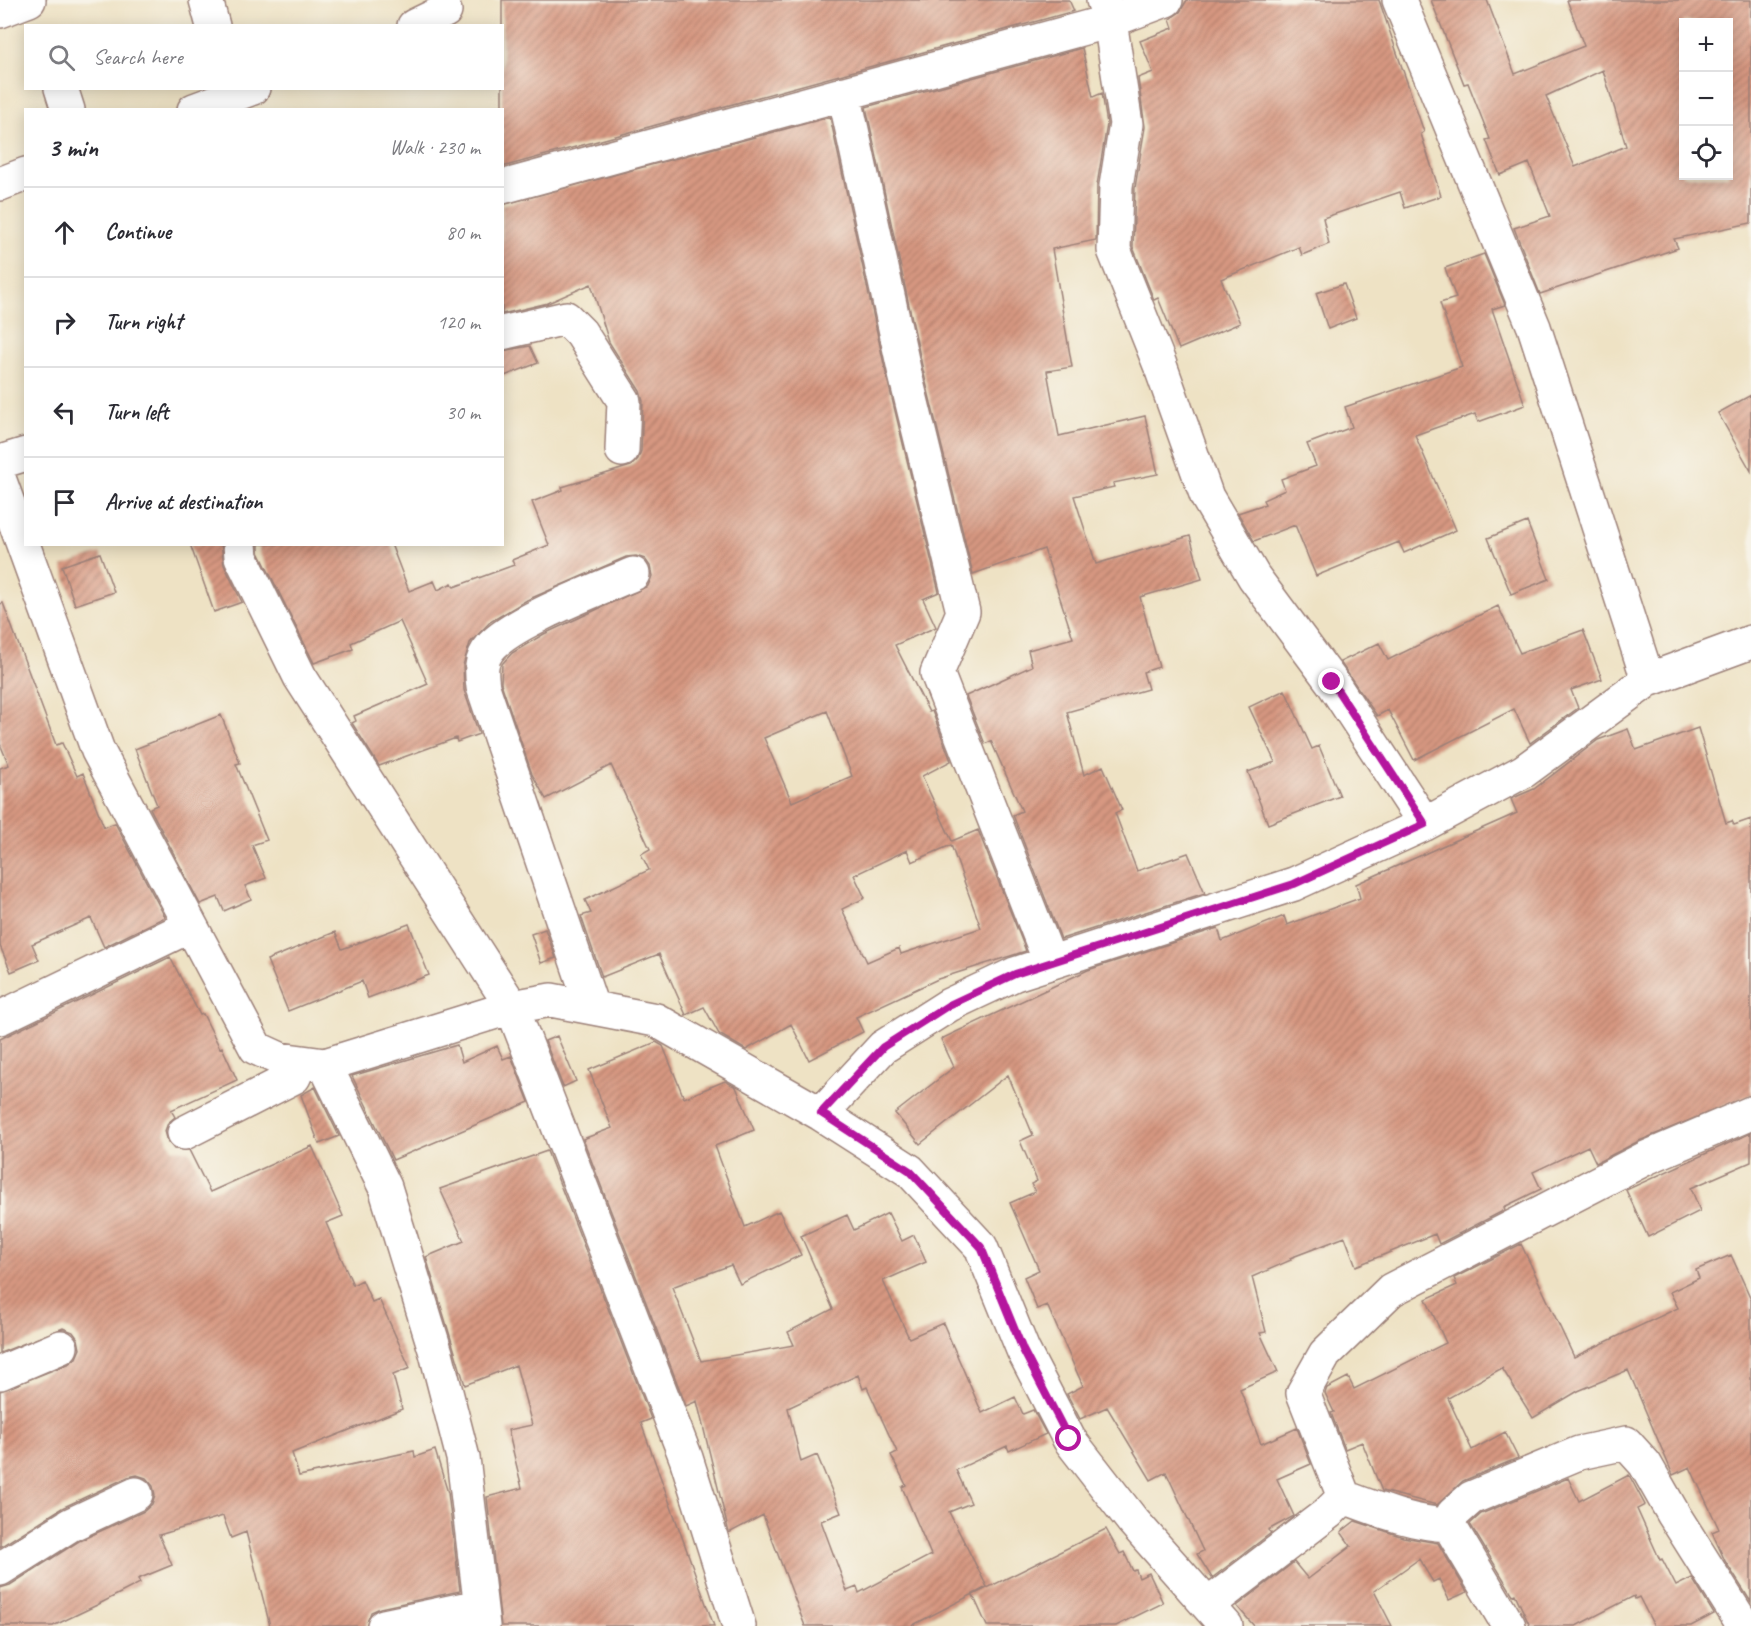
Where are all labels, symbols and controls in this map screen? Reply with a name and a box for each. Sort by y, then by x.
map controls [1679,18,1733,180]
button: + [1679,18,1733,72]
search box [24,24,504,90]
icon: search [45,41,78,74]
text: Search here [93,43,183,71]
button: − [1679,72,1733,126]
button: locate [1679,126,1733,180]
text: 3 min [48,131,98,164]
text: Walk · 230 m [390,135,480,160]
icon: ahead [48,216,81,249]
text: Continue [105,218,171,246]
text: 80 m [446,220,480,245]
icon: right [48,306,81,339]
text: Turn right [105,308,182,336]
text: 120 m [437,310,480,335]
icon: left [48,396,81,429]
text: Turn left [105,398,169,426]
text: 30 m [446,400,480,425]
icon: arrive [48,486,81,519]
text: Arrive at destination [105,488,262,516]
route end [1318,668,1344,694]
route start [1055,1425,1081,1451]

